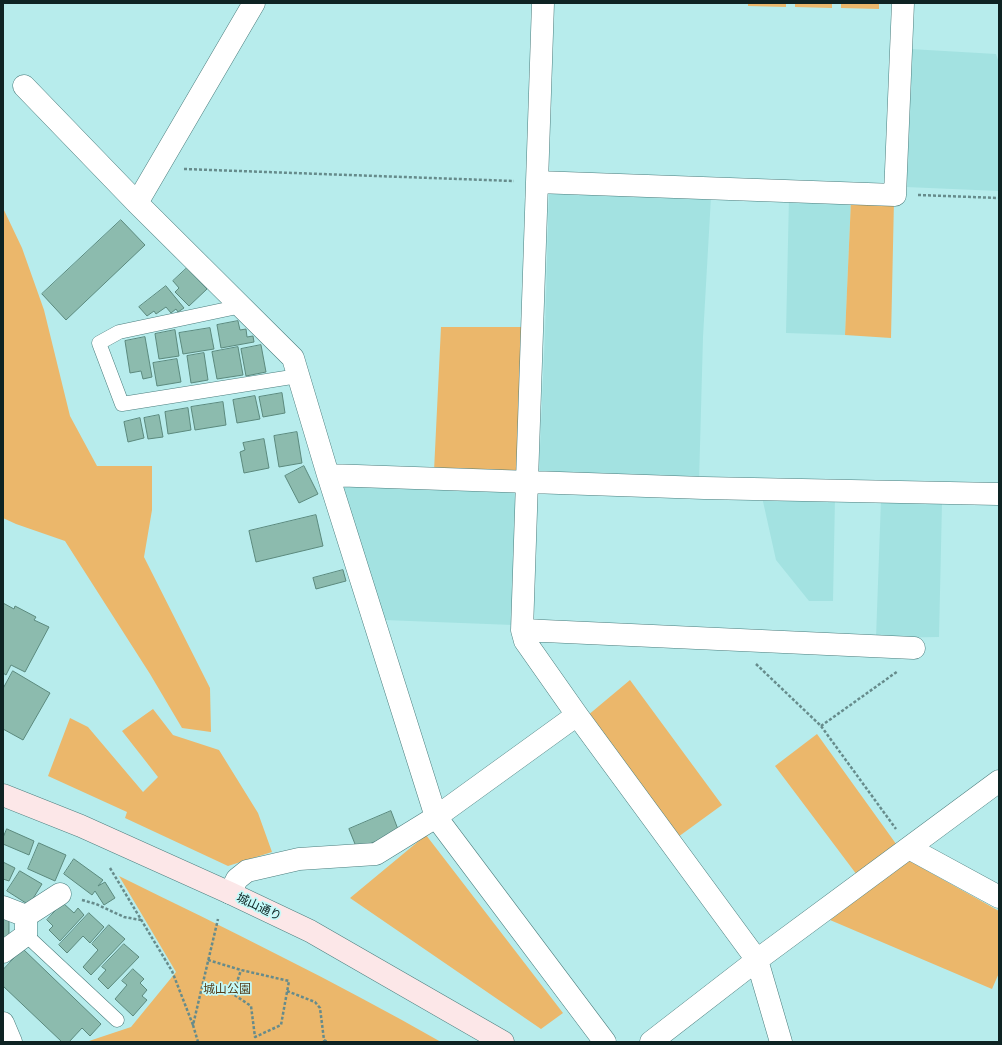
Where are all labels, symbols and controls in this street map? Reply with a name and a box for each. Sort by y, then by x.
street label: 城山通り [234,890,284,924]
park label: 城山公園 [203,982,251,996]

